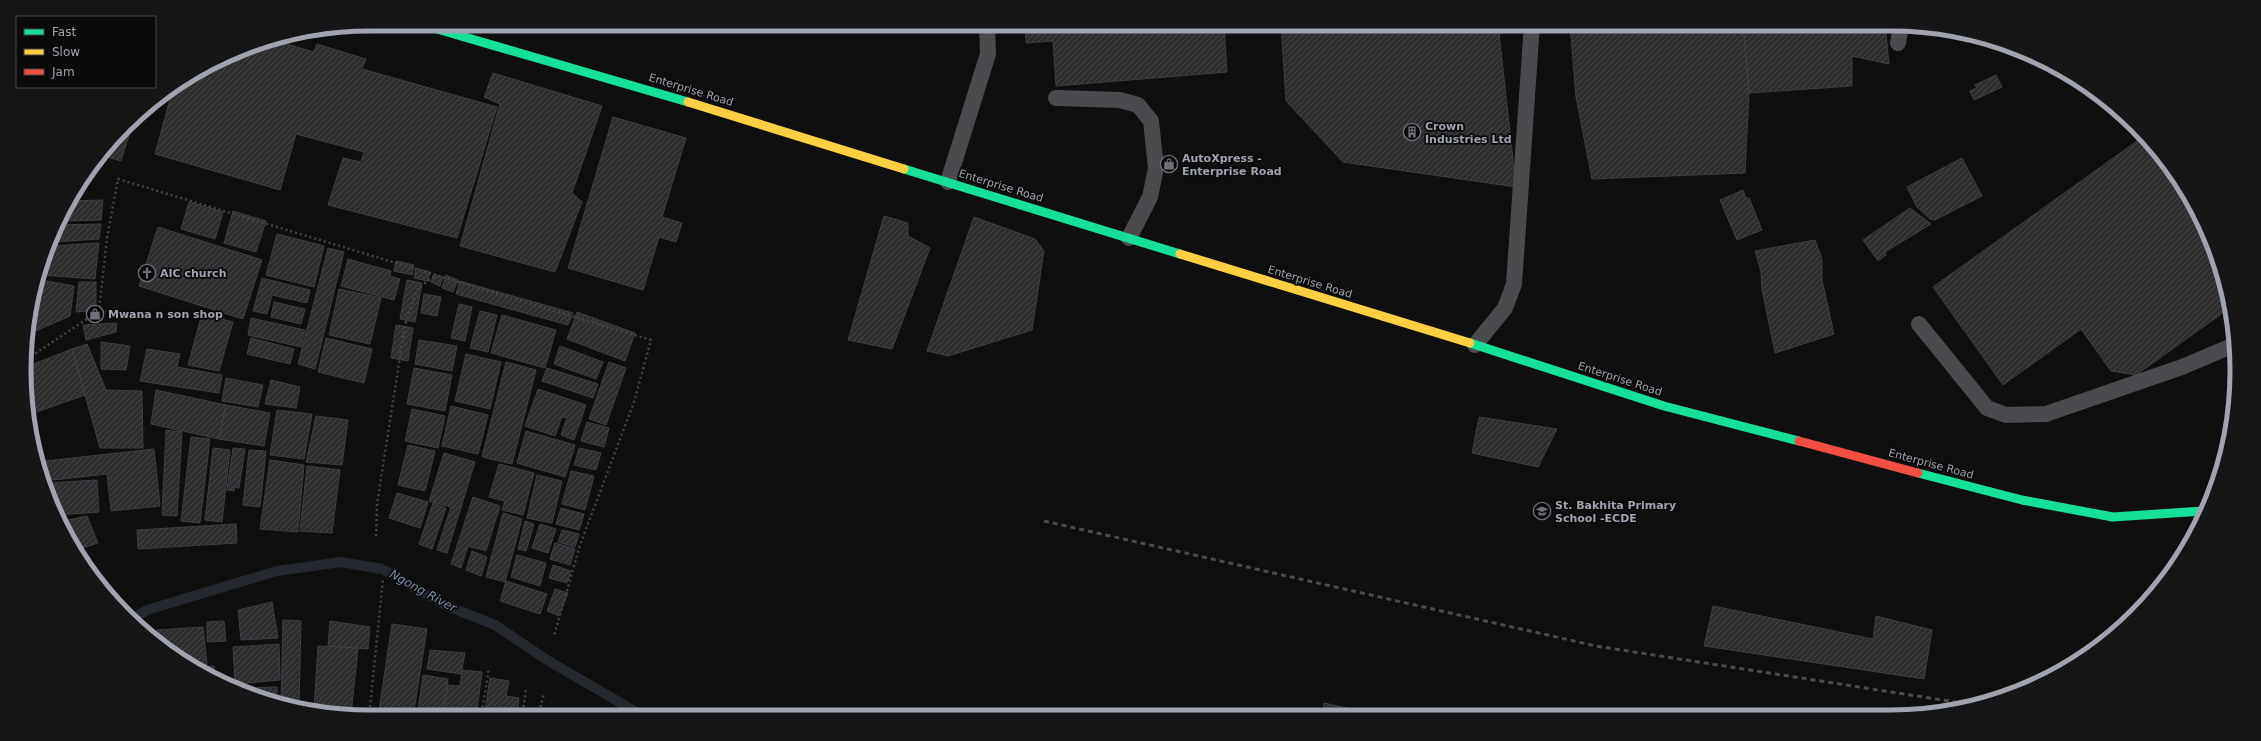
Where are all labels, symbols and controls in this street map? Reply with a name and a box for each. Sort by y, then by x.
legend [16,16,156,88]
text: Fast [52,25,76,39]
text: Slow [52,45,80,59]
text: Jam [51,65,75,79]
street label: Enterprise Road [647,71,735,109]
place label: Crown Industries Ltd [1425,120,1512,146]
building icon: Crown Industries Ltd [1402,122,1422,142]
place label: AutoXpress - Enterprise Road [1182,152,1282,178]
shop icon: AutoXpress - Enterprise Road [1159,154,1179,174]
street label: Enterprise Road [957,167,1045,205]
church icon: AIC church [137,263,157,283]
street label: Enterprise Road [1266,263,1354,301]
place label: AIC church [160,267,226,280]
shop icon: Mwana n son shop [85,304,105,324]
place label: Mwana n son shop [108,308,223,321]
street label: Enterprise Road [1576,359,1664,399]
street label: Enterprise Road [1887,446,1975,482]
place label: St. Bakhita Primary School -ECDE [1555,499,1676,525]
school or university icon: St. Bakhita Primary School -ECDE [1532,501,1552,521]
water label: Ngong River [387,567,460,616]

